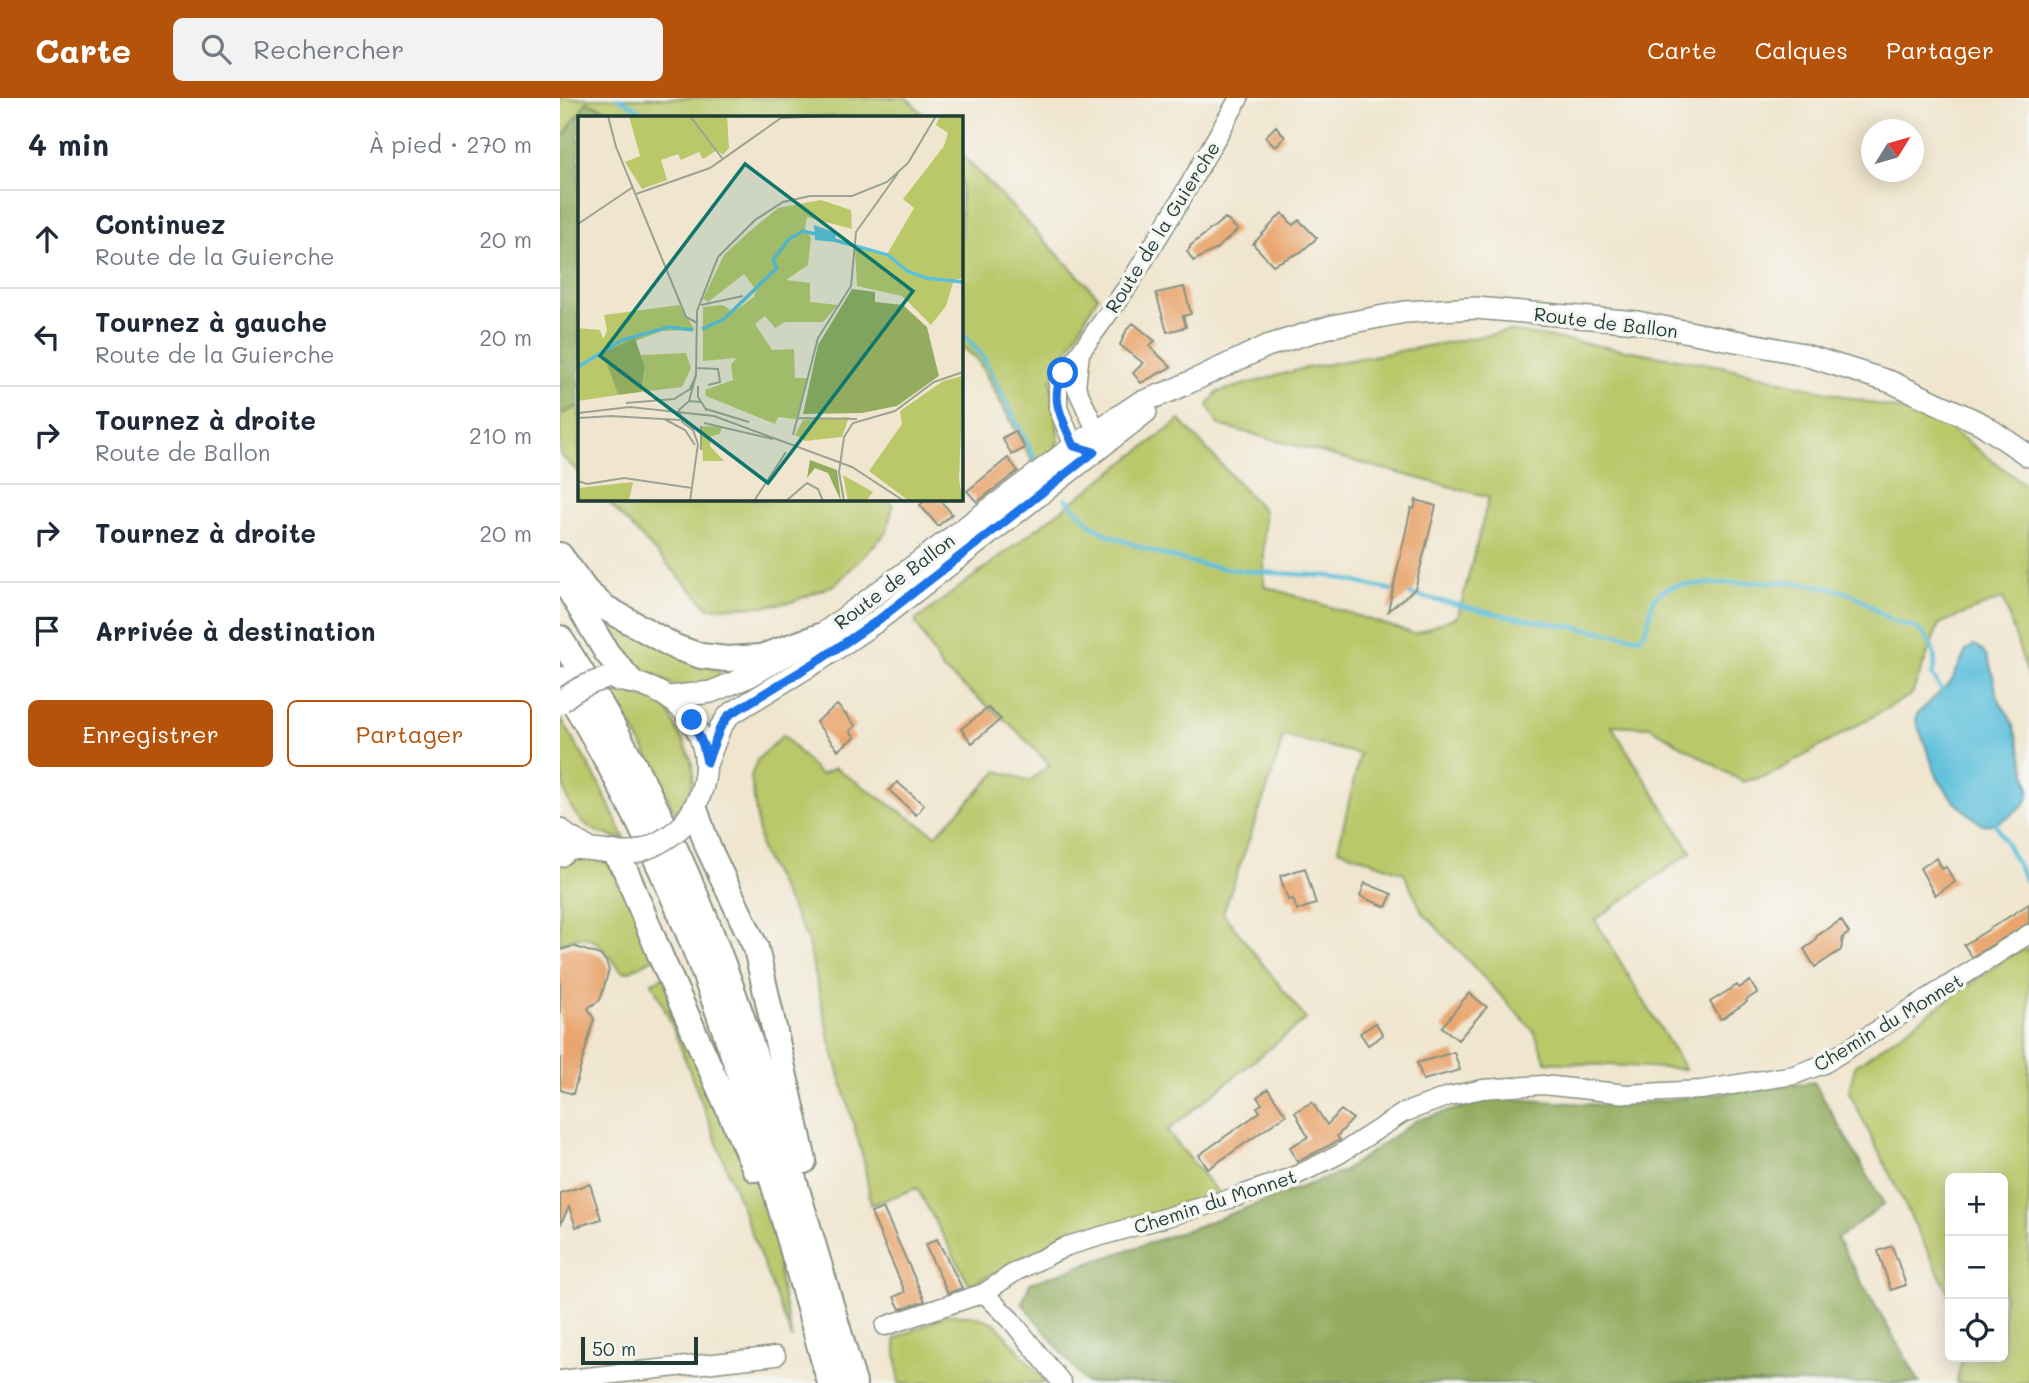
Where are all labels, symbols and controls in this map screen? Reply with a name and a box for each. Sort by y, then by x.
search box [173,18,663,81]
text: Carte [35,28,131,71]
icon: search [197,30,235,68]
text: Rechercher [253,32,404,66]
text: Carte [1647,34,1717,65]
text: Calques [1755,34,1848,65]
text: Partager [1886,34,1994,65]
inset map [578,116,962,500]
north arrow [1861,119,1924,182]
text: 4 min [28,124,109,164]
text: À pied · 270 m [368,129,532,159]
street label: Route de la Guierche [1099,136,1225,318]
text: Continuez [95,207,225,241]
icon: ahead [28,220,66,258]
text: 20 m [479,224,532,254]
text: Route de la Guierche [95,241,335,271]
street label: Route de Ballon [1533,301,1679,343]
text: Tournez à gauche [95,305,327,339]
icon: left [28,318,66,356]
text: 20 m [479,322,532,352]
text: Route de la Guierche [95,339,335,369]
route start [1047,357,1078,388]
text: Tournez à droite [95,403,316,437]
icon: right [28,416,66,454]
text: 210 m [469,420,532,450]
text: Route de Ballon [95,437,270,467]
icon: right [28,514,66,552]
text: Tournez à droite [95,516,316,550]
text: 20 m [479,518,532,548]
street label: Route de Ballon [829,527,959,635]
icon: arrive [28,612,66,650]
text: Arrivée à destination [95,614,375,648]
button: Enregistrer [28,700,273,767]
button: Partager [287,700,532,767]
route end [676,704,707,735]
street label: Chemin du Monnet [1809,968,1967,1076]
street label: Chemin du Monnet [1130,1163,1300,1239]
map controls [1945,1173,2008,1362]
button: + [1945,1173,2008,1236]
button: − [1945,1236,2008,1299]
button: locate [1945,1299,2008,1362]
scale bar [581,1334,698,1366]
text: 50 m [592,1336,636,1361]

